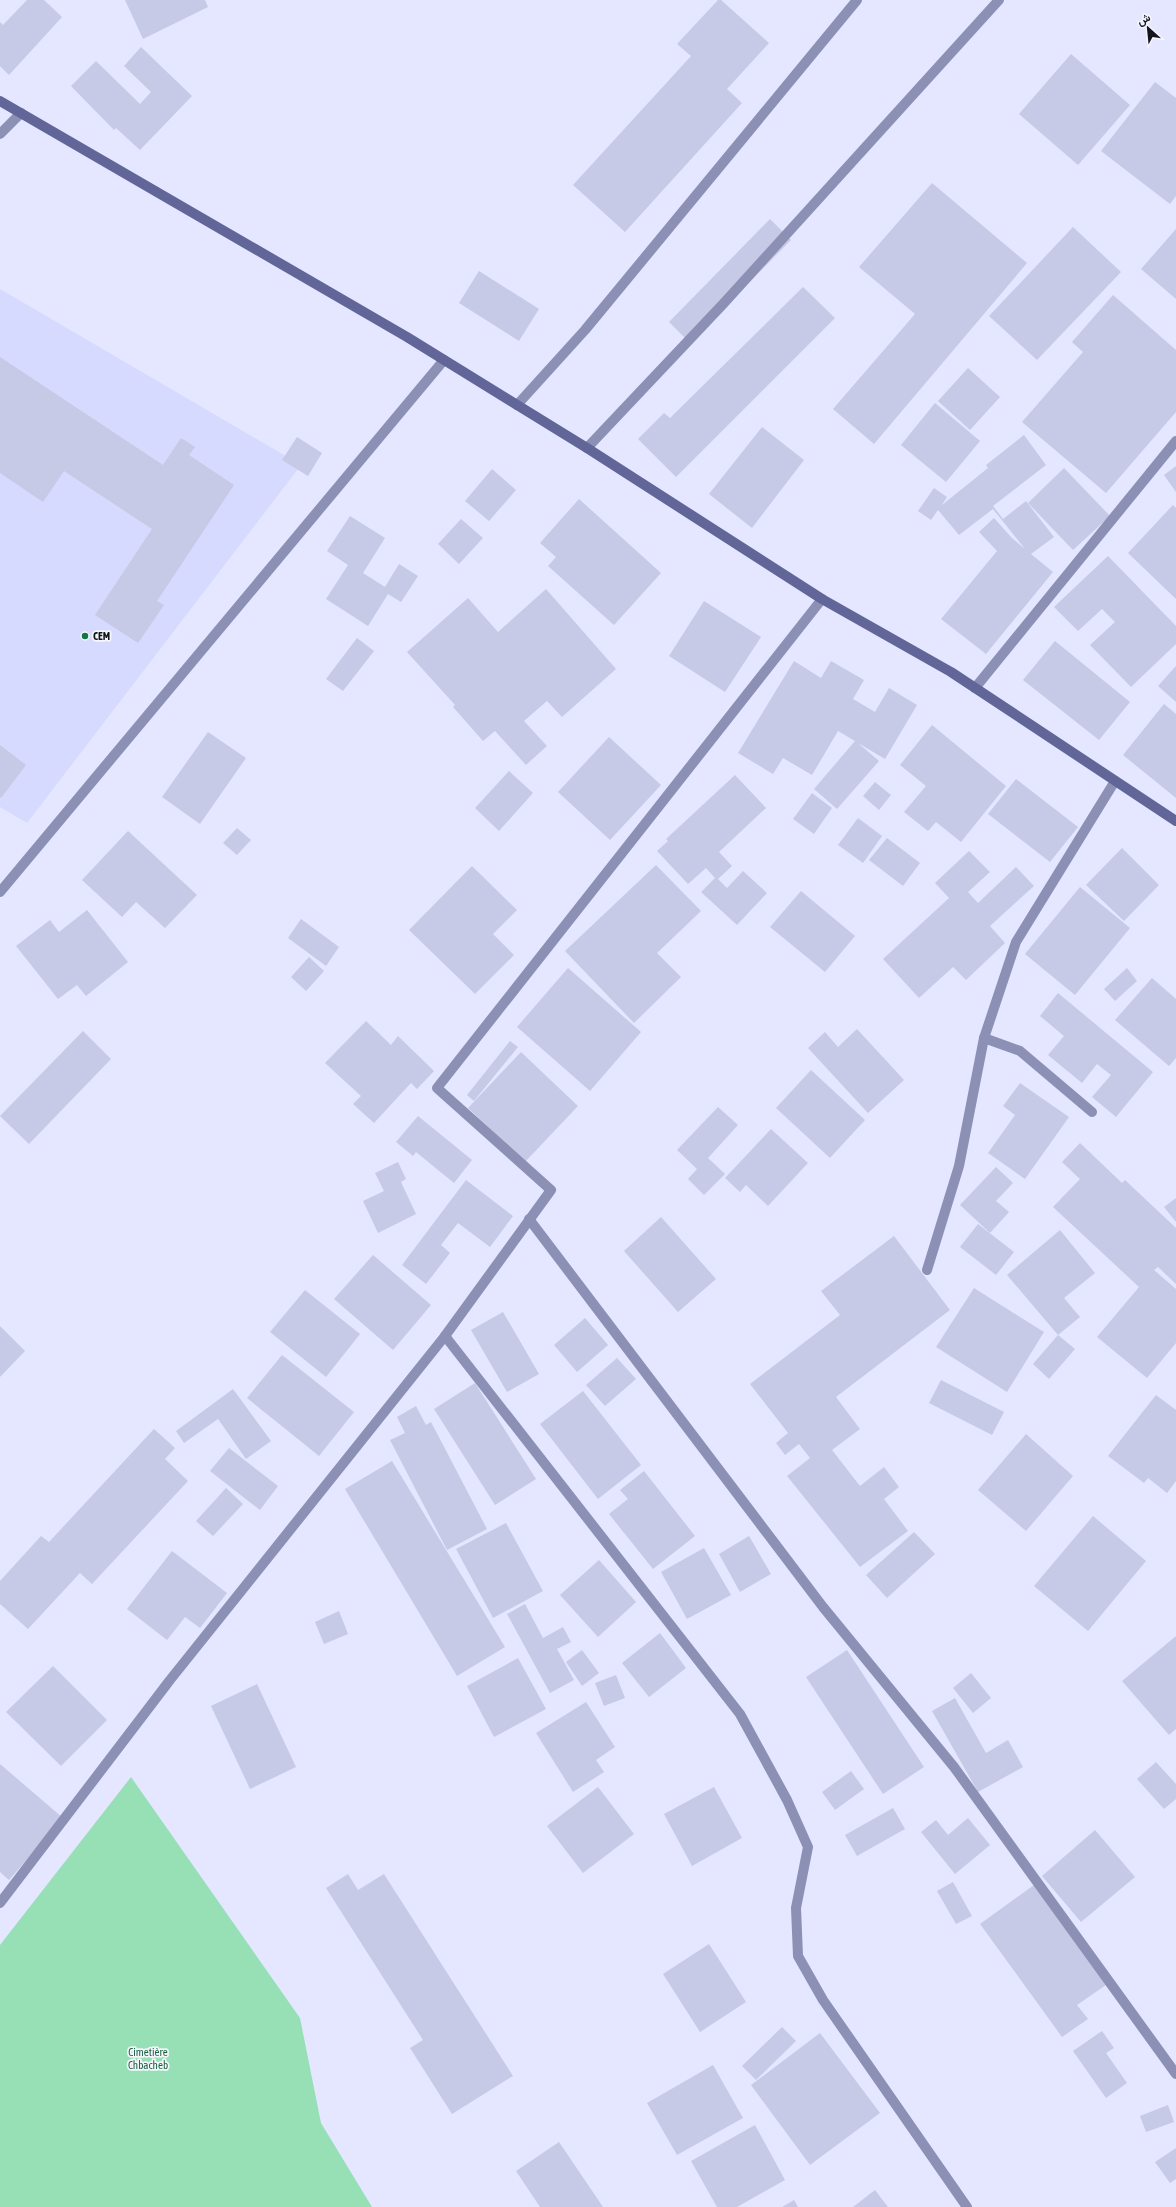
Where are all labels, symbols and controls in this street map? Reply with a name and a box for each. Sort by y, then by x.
north arrow [1128,8,1168,48]
text: ش [1135,11,1153,28]
place label: CEM [93,630,110,642]
marker: CEM [80,631,90,641]
park label: Cimetière Chbacheb [128,2046,168,2071]

